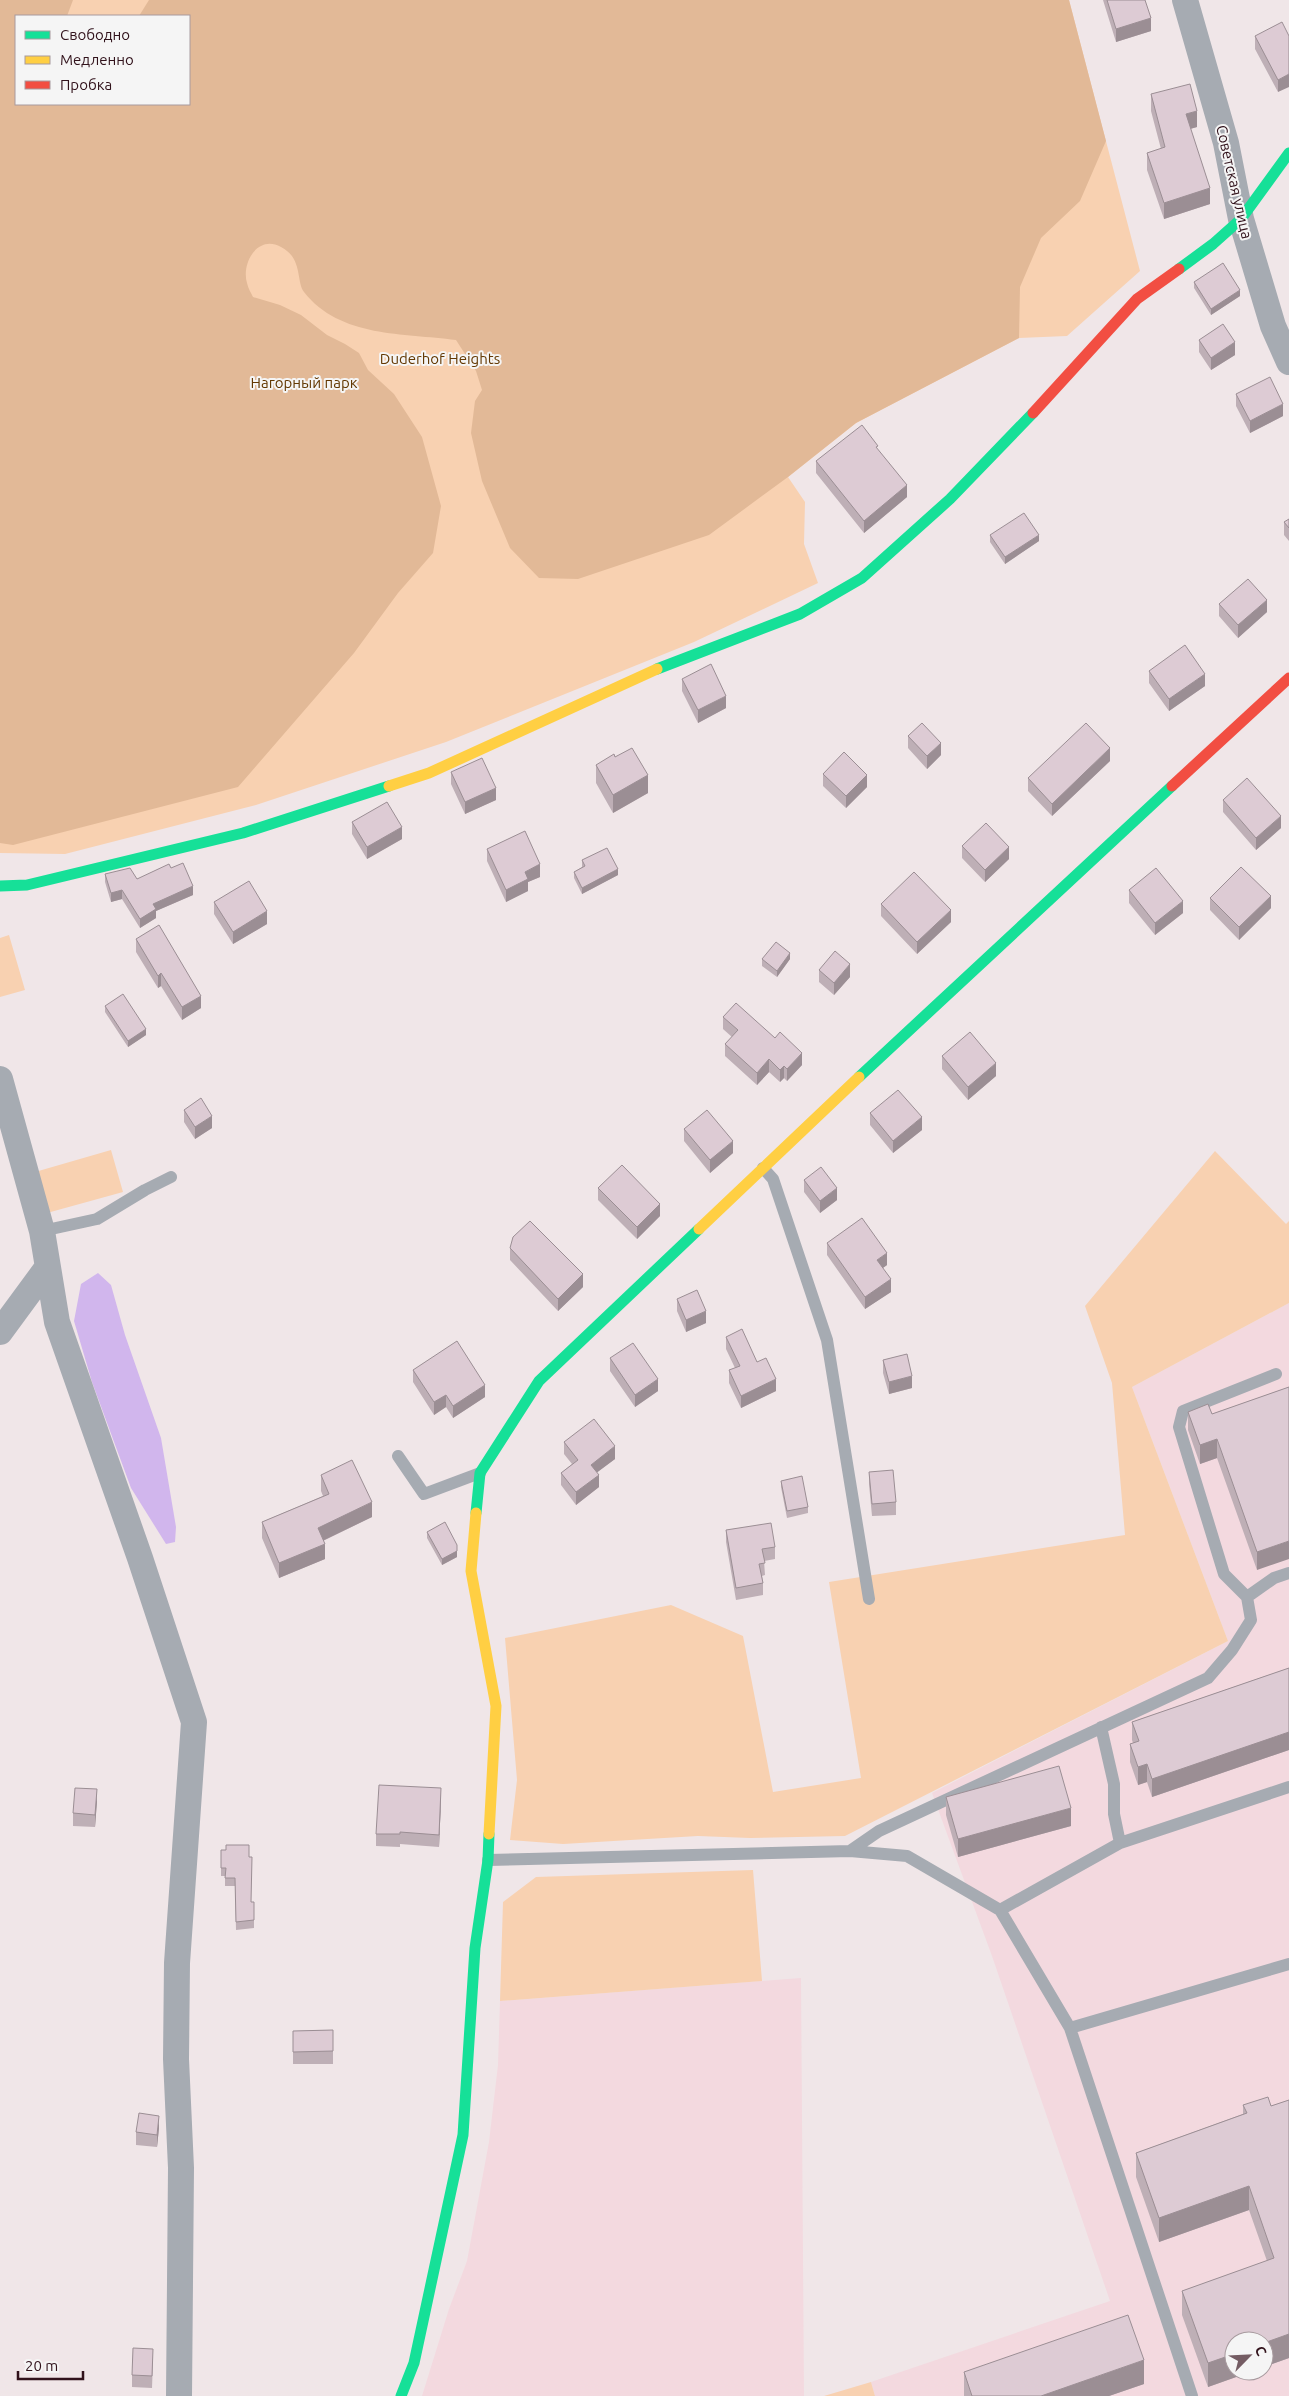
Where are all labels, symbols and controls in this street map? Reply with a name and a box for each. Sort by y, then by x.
legend [15,15,190,105]
text: Свободно [60,26,130,43]
text: Медленно [60,51,134,68]
text: Пробка [60,76,112,93]
street label: Советская улица [1213,123,1256,240]
park label: Duderhof Heights [380,350,500,367]
park label: Нагорный парк [251,374,358,391]
north arrow [1224,2331,1274,2381]
text: С [1252,2343,1270,2358]
scale bar [18,2348,82,2380]
text: 20 m [25,2357,58,2374]

